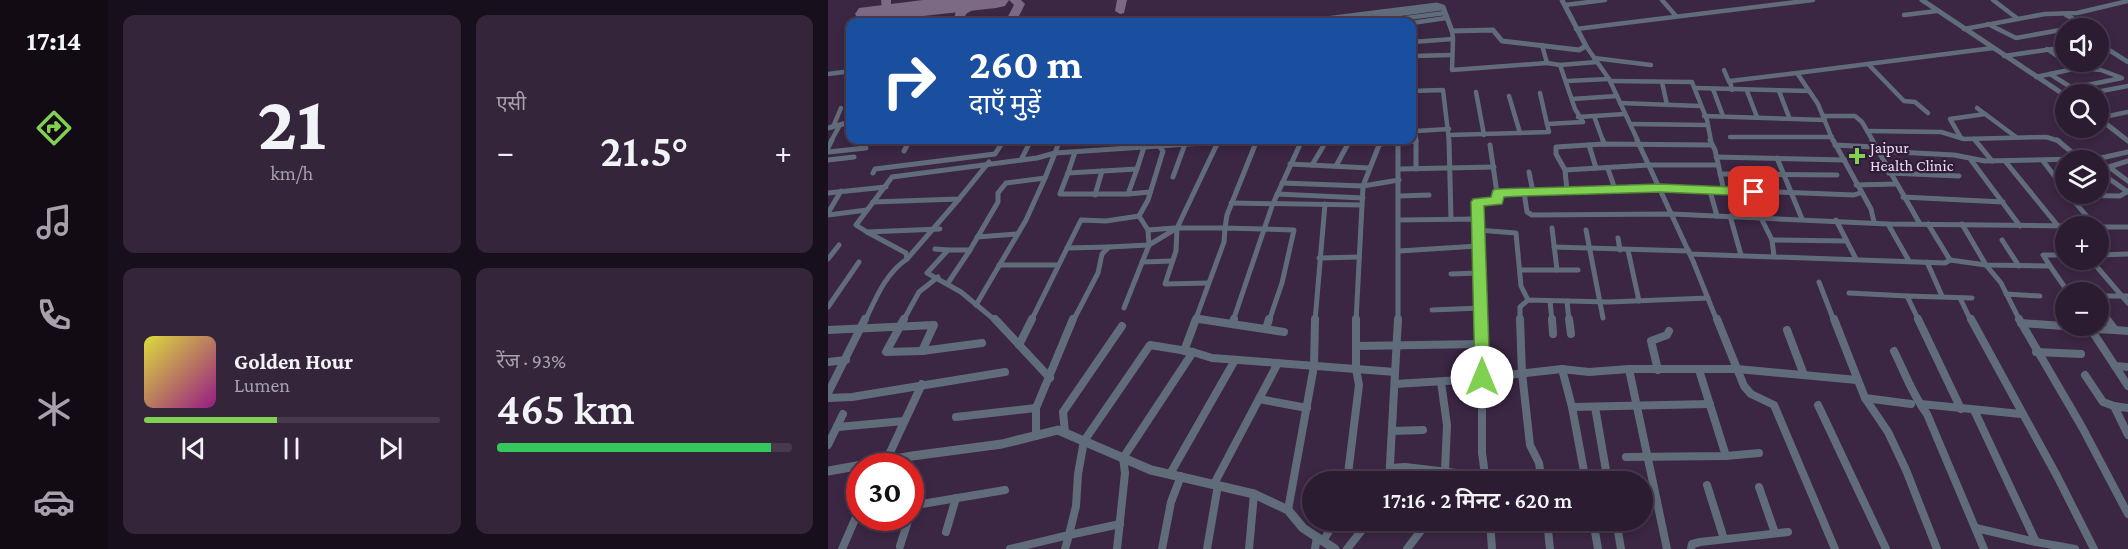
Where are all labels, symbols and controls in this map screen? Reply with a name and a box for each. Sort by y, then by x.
map controls [2055,18,2109,336]
button: sound [2055,18,2109,72]
text: 17:14 [27,26,81,56]
text: 260 m [969,40,1083,87]
icon: right [870,42,948,120]
text: 21 [257,79,326,166]
button: search [2055,84,2109,138]
text: दाएँ मुड़ें [969,89,1041,119]
text: एसी [497,92,526,114]
icon: directions [33,107,75,149]
text: 21.5° [600,126,688,176]
text: − [497,133,514,170]
text: + [775,133,792,170]
place label: Jaipur Health Clinic [1868,139,1954,174]
marker: Jaipur Health Clinic [1848,147,1866,165]
button: layers [2055,150,2109,204]
text: km/h [270,162,313,184]
pin [1728,166,1779,217]
icon: arrive [1737,175,1770,208]
icon: music [33,201,75,243]
button: + [2055,216,2109,270]
button: − [2055,282,2109,336]
icon: phone [33,294,75,336]
position arrow [1450,345,1514,409]
text: Golden Hour [234,349,353,374]
text: रेंज · 93% [497,350,566,372]
text: Lumen [234,374,290,396]
text: 465 km [497,384,635,434]
icon: climate [33,388,75,430]
icon: previous [177,432,210,465]
icon: pause [275,432,308,465]
icon: next [374,432,407,465]
speed limit sign: 30 [846,453,924,531]
icon: car [33,481,75,523]
text: 17:16 · 2 मिनट · 620 m [1383,488,1572,513]

